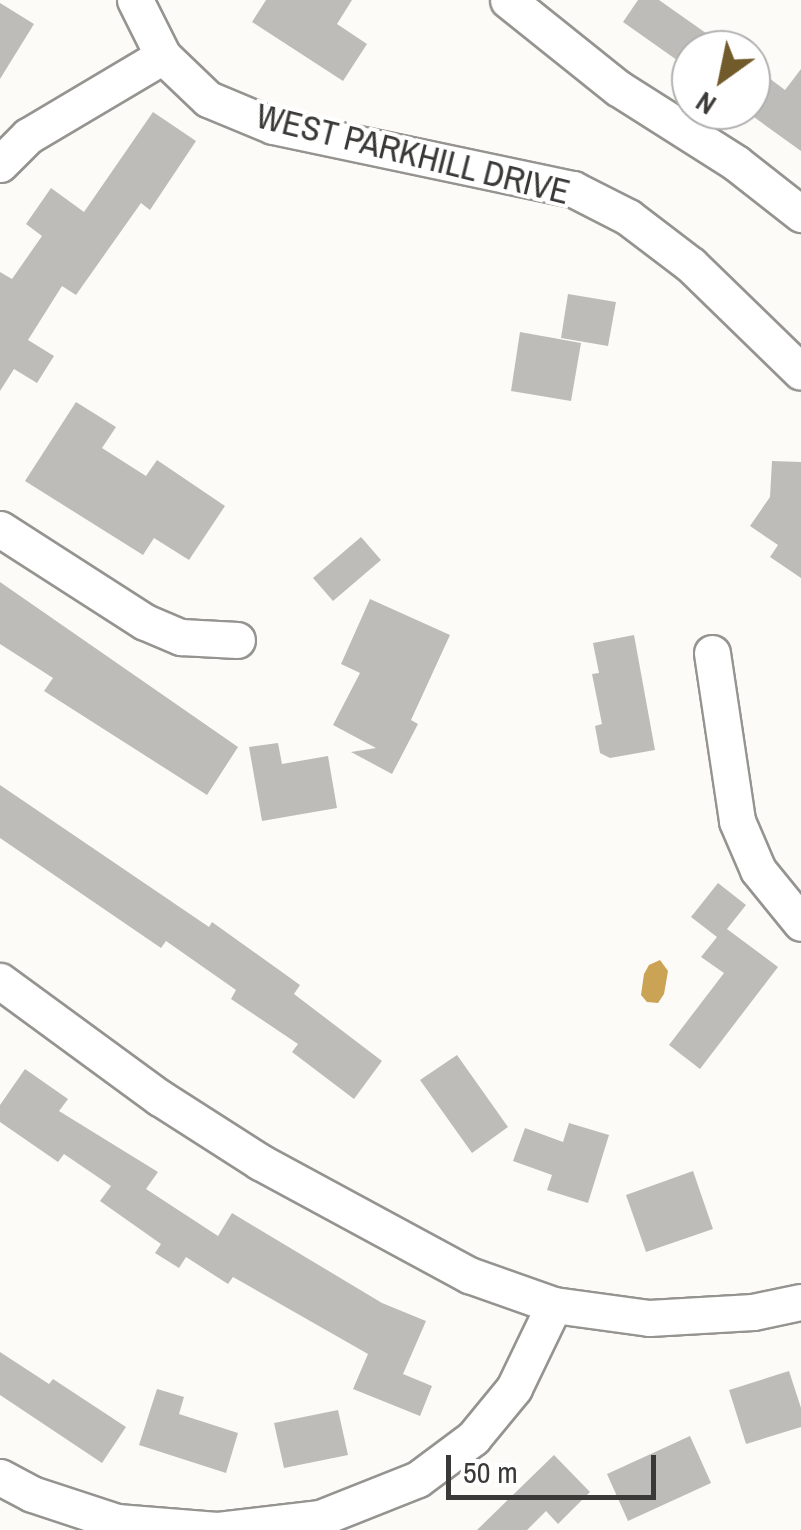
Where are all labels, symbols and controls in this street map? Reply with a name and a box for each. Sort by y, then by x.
north arrow [671,30,771,130]
text: N [688,83,723,124]
street label: WEST PARKHILL DRIVE [251,95,575,213]
scale bar [451,1435,661,1497]
text: 50 m [463,1452,518,1492]

